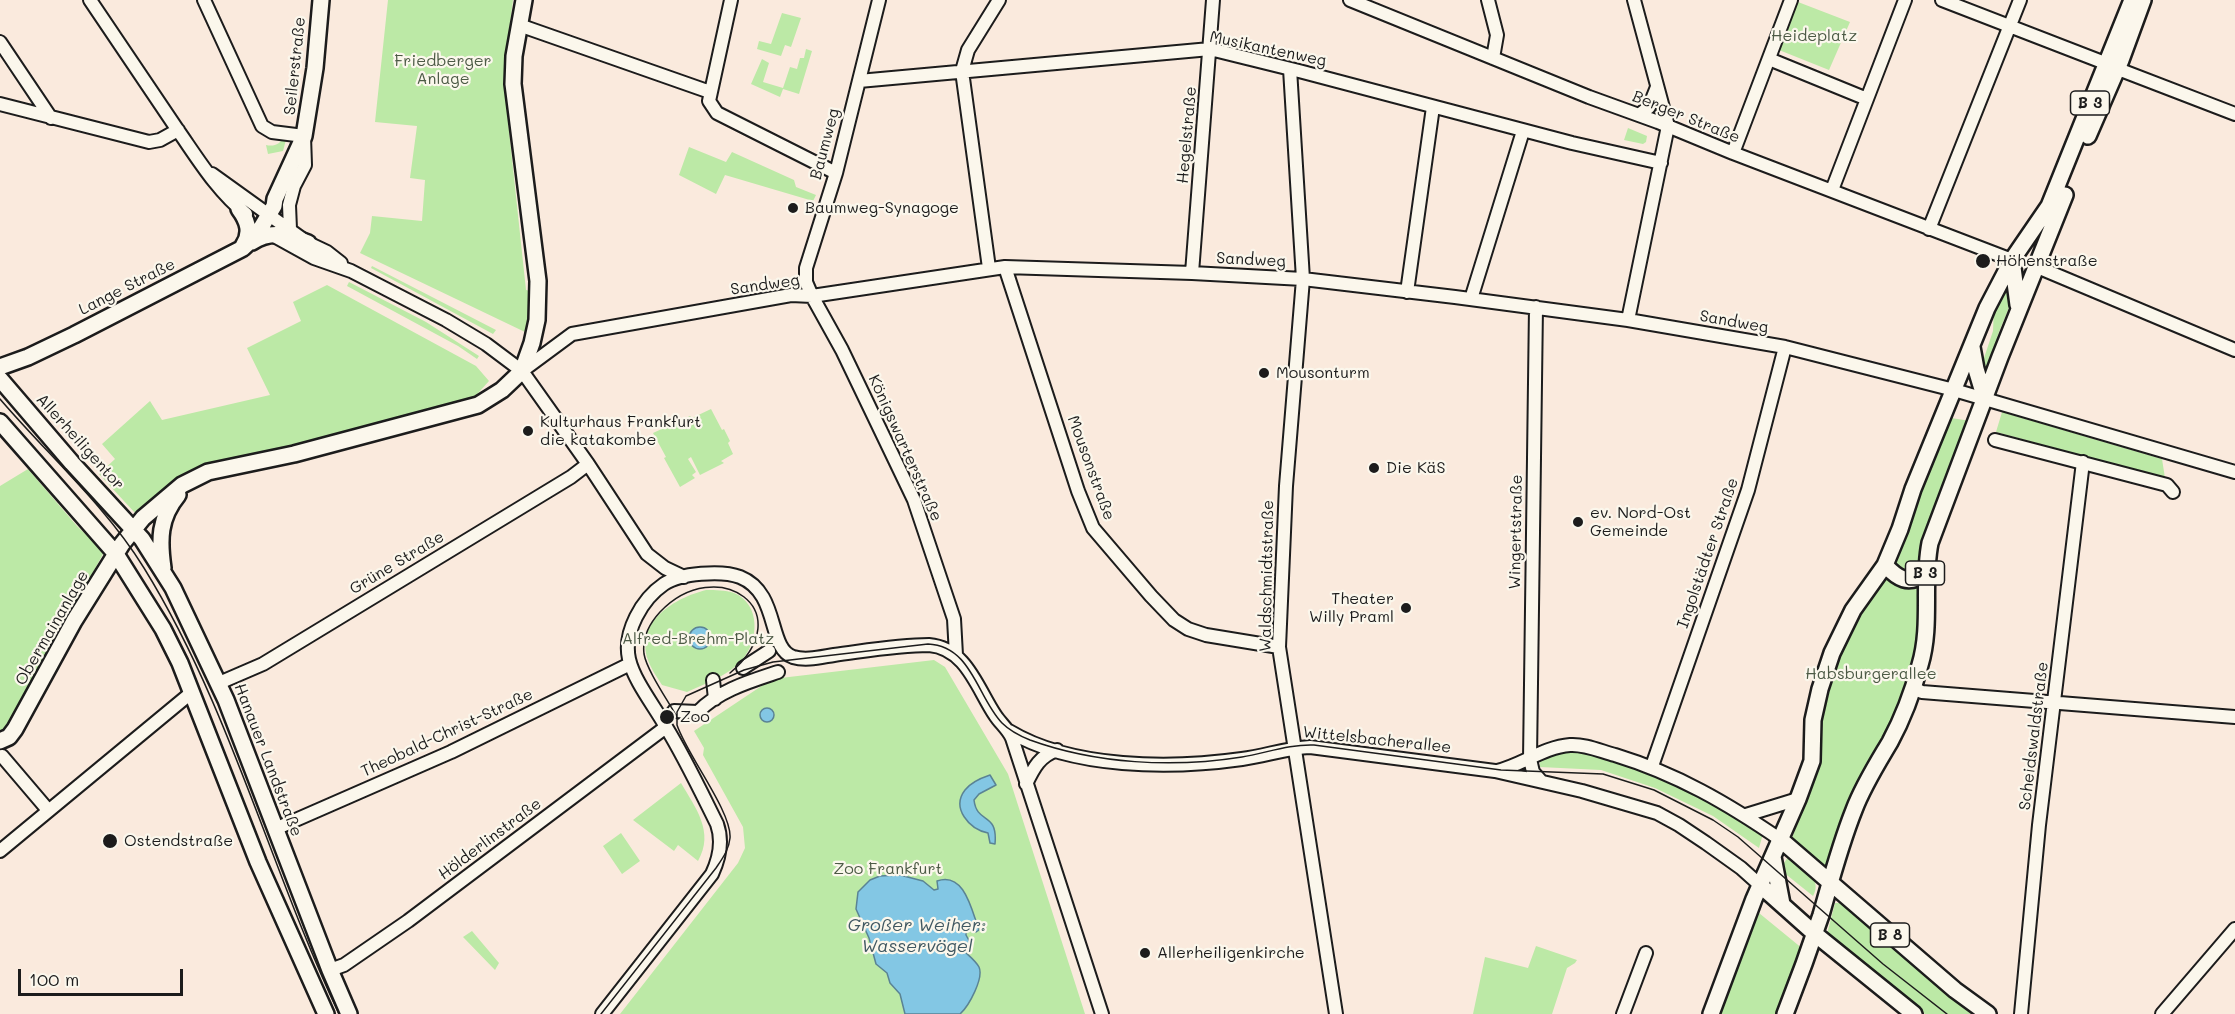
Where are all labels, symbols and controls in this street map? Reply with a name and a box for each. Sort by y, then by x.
street label: Seilerstraße [280,16,310,116]
park label: Heideplatz [1771,26,1857,46]
street label: Musikantenweg [1208,27,1328,71]
park label: Friedberger Anlage [394,51,492,89]
street label: Hegelstraße [1173,86,1201,184]
street label: Berger Straße [1629,87,1743,147]
road number: B 3 [2070,91,2110,115]
street label: Baumweg [806,106,844,182]
place label: Baumweg-Synagoge [805,198,959,218]
marker: Baumweg-Synagoge [786,201,800,215]
street label: Sandweg [1216,249,1286,271]
place label: Höhenstraße [1996,251,2098,271]
marker: Höhenstraße [1974,252,1992,270]
street label: Lange Straße [76,254,178,320]
street label: Sandweg [729,271,801,299]
street label: Sandweg [1698,307,1770,337]
place label: Mousonturm [1276,363,1370,383]
marker: Mousonturm [1257,366,1271,380]
street label: Königswarterstraße [864,372,946,524]
street label: Allerheiligentor [32,390,128,494]
place label: Kulturhaus Frankfurt die katakombe [540,412,701,450]
street label: Mousonstraße [1063,413,1119,523]
marker: Kulturhaus Frankfurt die katakombe [521,424,535,438]
place label: Die KäS [1386,458,1446,478]
marker: Die KäS [1367,461,1381,475]
street label: Wingertstraße [1505,474,1527,590]
street label: Ingolstädter Straße [1673,475,1743,631]
street label: Waldschmidtstraße [1256,500,1278,652]
place label: ev. Nord-Ost Gemeinde [1590,503,1691,541]
marker: ev. Nord-Ost Gemeinde [1571,515,1585,529]
street label: Grüne Straße [346,527,448,599]
road number: B 3 [1906,561,1944,585]
street label: Obermainanlage [11,567,93,689]
place label: Theater Willy Praml [1309,589,1394,627]
marker: Theater Willy Praml [1399,601,1413,615]
park label: Alfred-Brehm-Platz [622,629,774,649]
street label: Scheidswaldstraße [2015,661,2053,811]
park label: Habsburgerallee [1805,664,1937,684]
street label: Hanauer Landstraße [230,681,306,839]
street label: Theobald-Christ-Straße [358,685,536,781]
place label: Zoo [680,707,710,727]
marker: Zoo [658,708,676,726]
street label: Wittelsbacherallee [1302,723,1452,757]
street label: Hölderlinstraße [435,794,545,884]
place label: Ostendstraße [124,831,233,851]
marker: Ostendstraße [101,832,119,850]
park label: Zoo Frankfurt [833,859,943,879]
water label: Großer Weiher: Wasservögel [848,914,986,956]
road number: B 8 [1870,923,1910,947]
place label: Allerheiligenkirche [1157,943,1305,963]
marker: Allerheiligenkirche [1138,946,1152,960]
scale bar [21,957,186,995]
text: 100 m [29,967,79,991]

